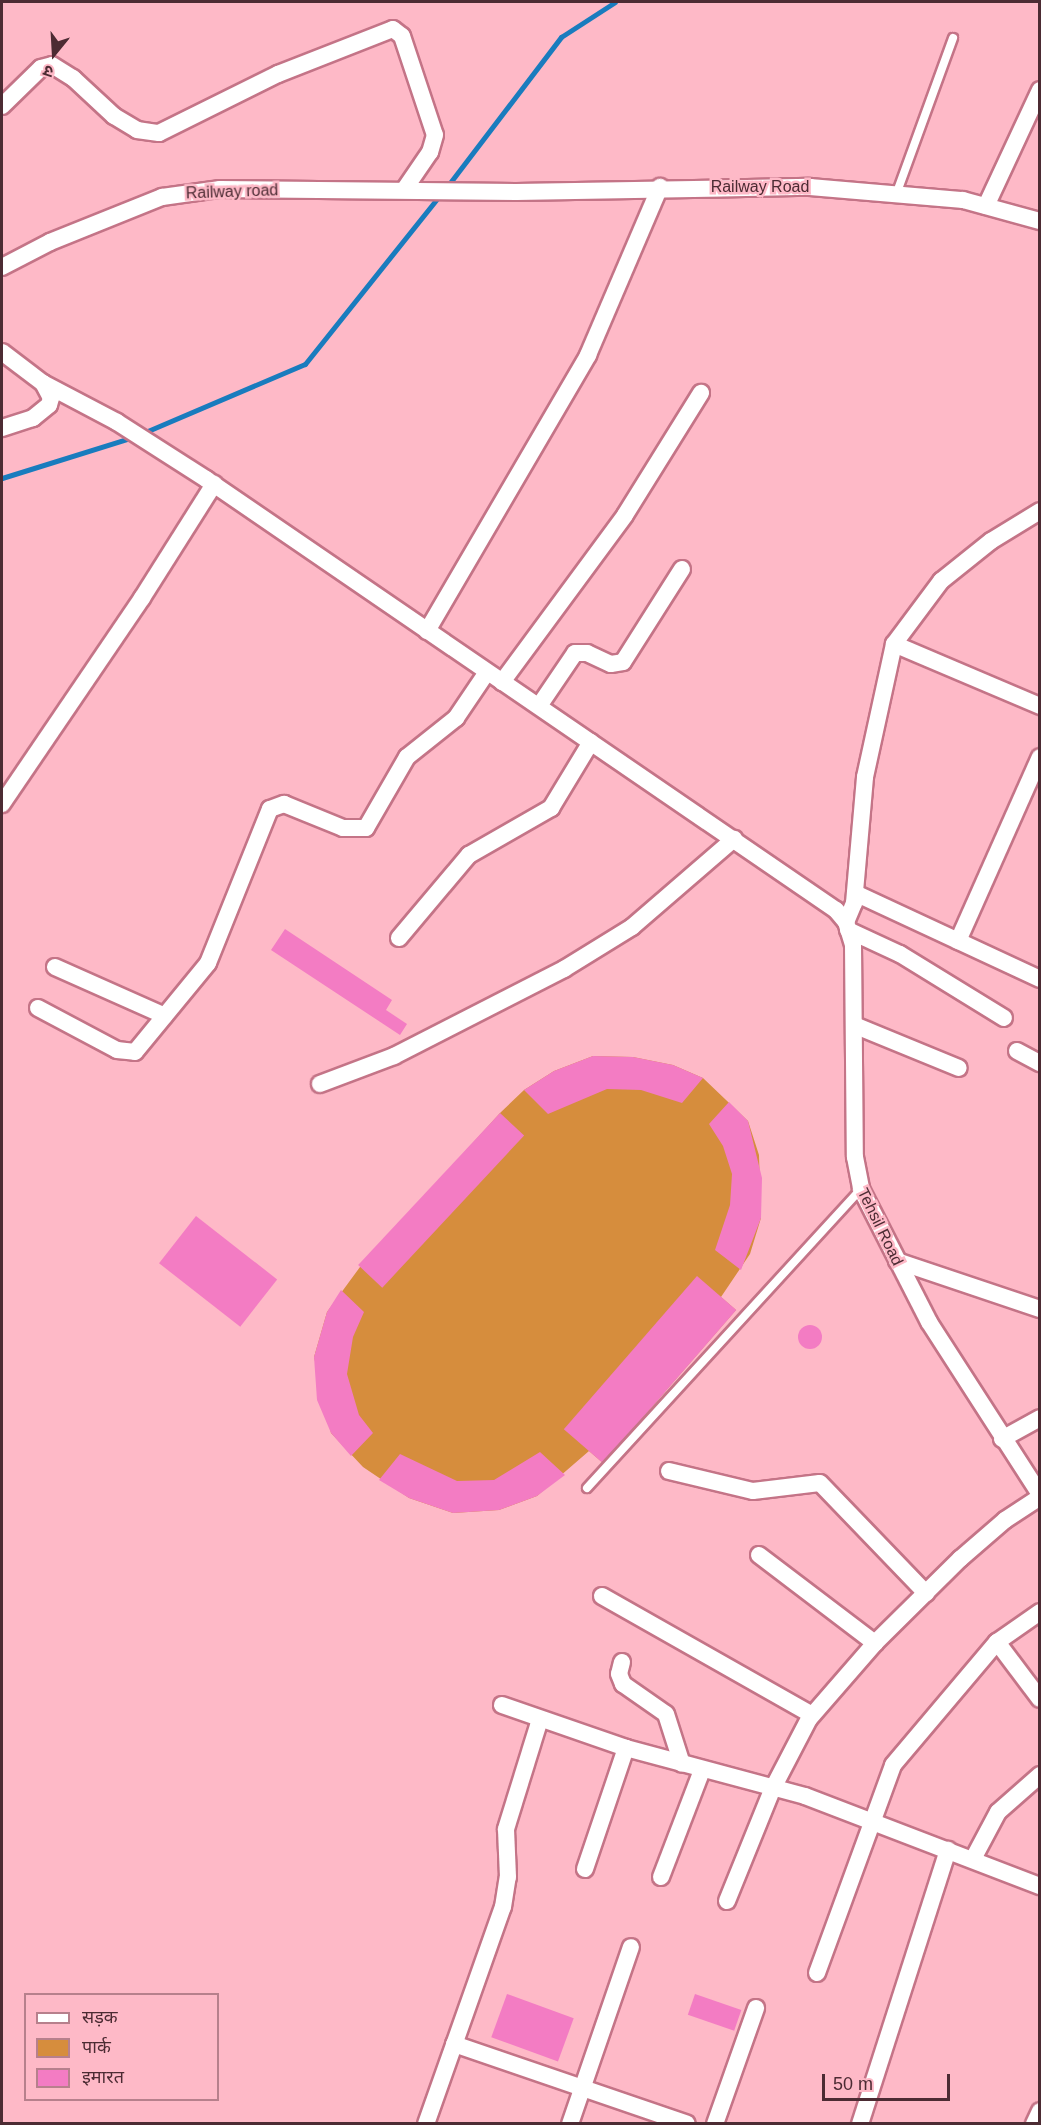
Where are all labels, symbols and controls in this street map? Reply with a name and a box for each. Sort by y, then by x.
north arrow [24,24,84,84]
text: उ [41,62,55,81]
street label: Railway Road [711,177,809,197]
street label: Railway road [185,181,279,203]
street label: Tehsil Road [853,1185,907,1269]
legend [24,1993,219,2101]
text: सड़क [82,2007,118,2027]
text: पार्क [82,2037,111,2057]
scale bar [825,2062,952,2100]
text: इमारत [82,2067,124,2087]
text: 50 m [833,2074,873,2094]

